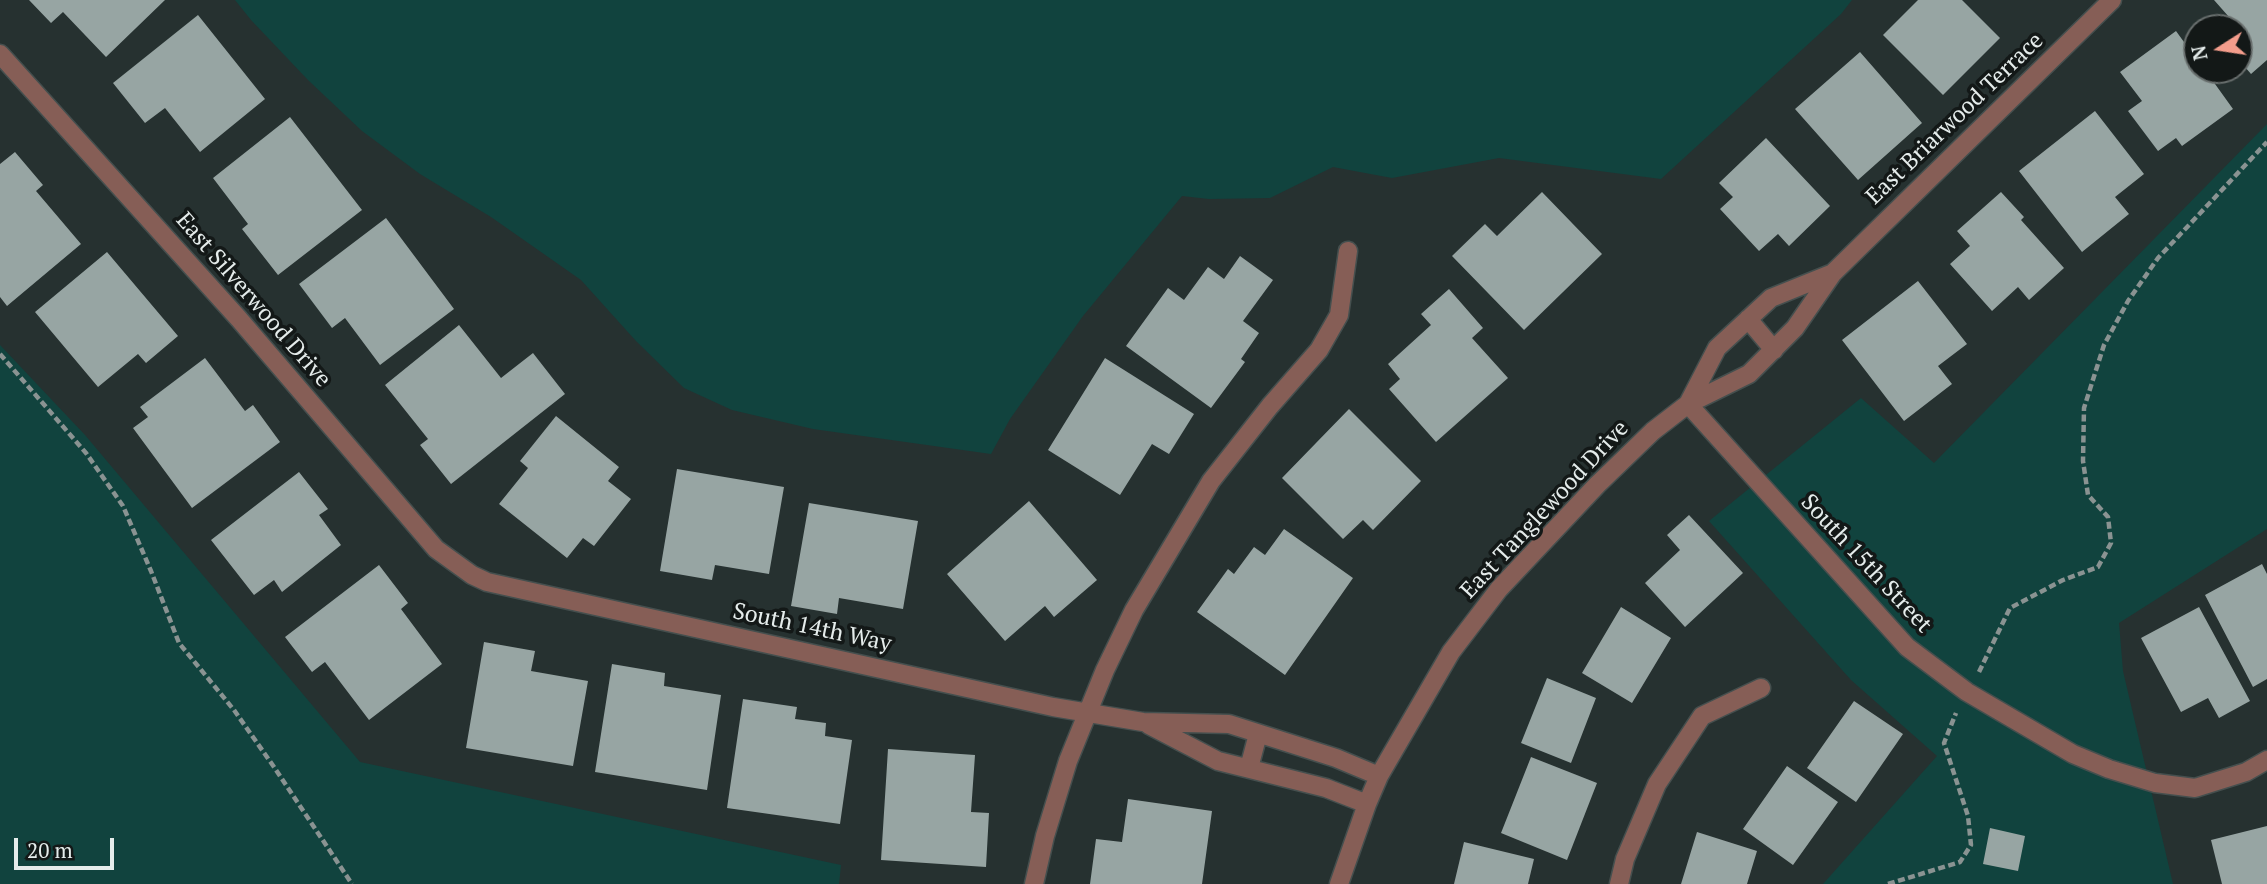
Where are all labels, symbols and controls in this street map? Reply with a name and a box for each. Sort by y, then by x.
north arrow [2183,14,2253,84]
street label: East Briarwood Terrace [1861,27,2049,211]
text: N [2185,43,2213,63]
street label: East Silverwood Drive [170,207,336,393]
street label: East Tanglewood Drive [1455,415,1635,605]
street label: South 15th Street [1795,489,1937,639]
street label: South 14th Way [730,598,894,658]
scale bar [18,824,117,868]
text: 20 m [27,836,73,864]

